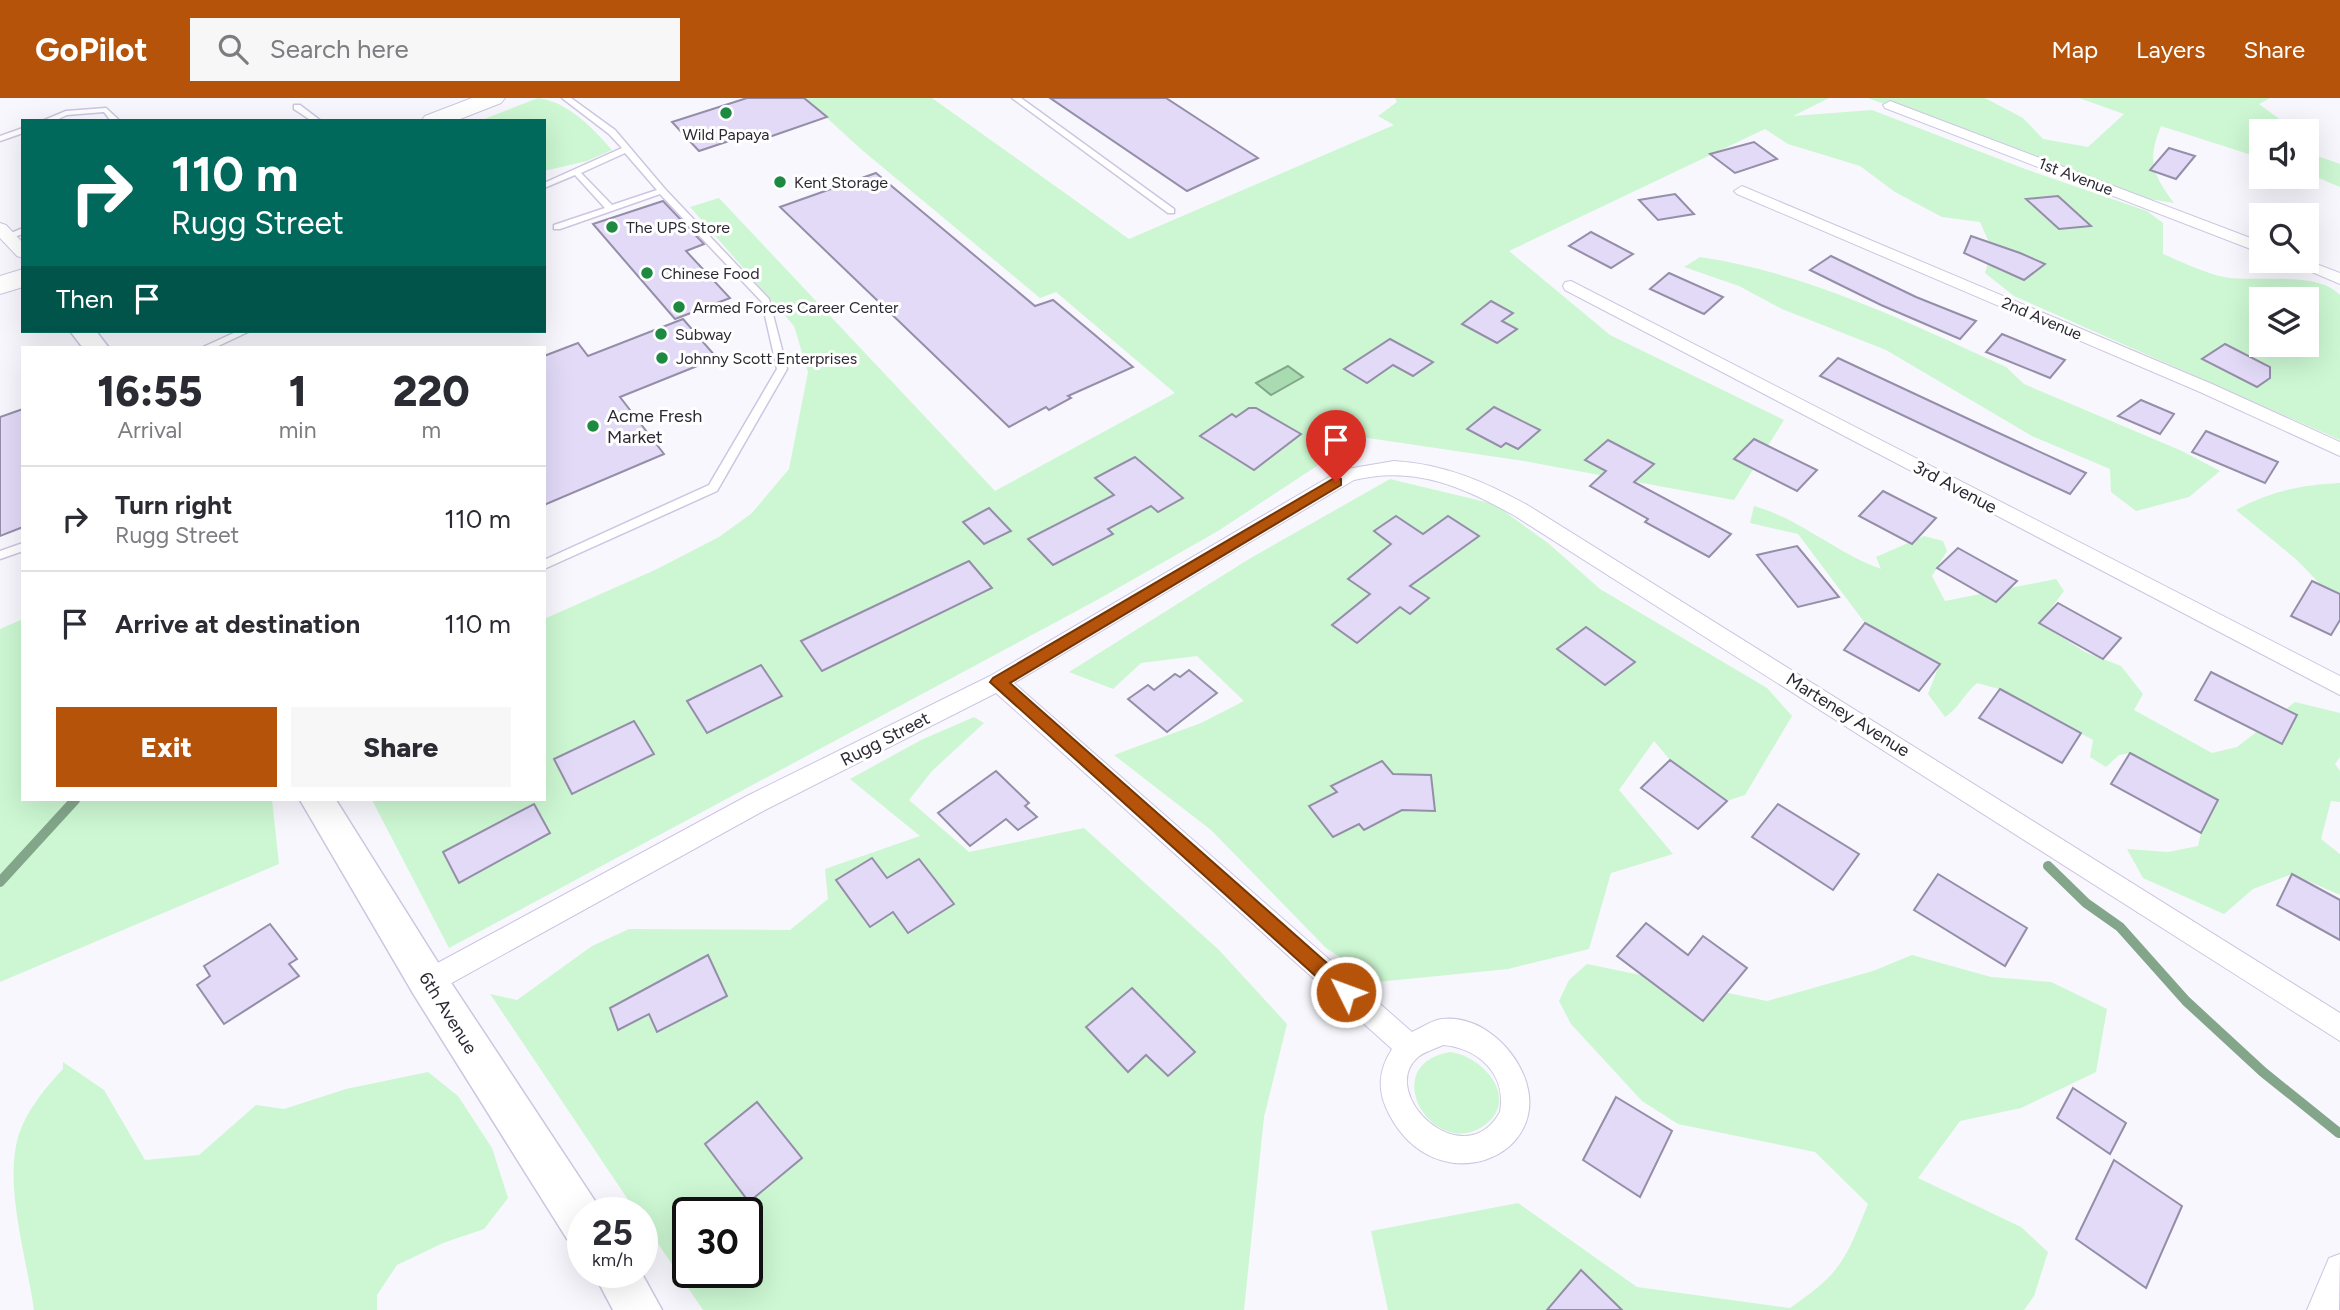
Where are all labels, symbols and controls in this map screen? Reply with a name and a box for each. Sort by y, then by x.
search box [190,18,680,81]
text: GoPilot [35,30,148,69]
icon: search [214,30,252,68]
text: Search here [270,33,409,65]
text: Map [2051,35,2098,64]
text: Layers [2136,35,2205,64]
text: Share [2243,35,2305,64]
marker: Wild Papaya [718,105,734,121]
map controls [2249,119,2319,357]
button: sound [2249,119,2319,189]
place label: Wild Papaya [682,125,770,144]
text: 110 m [171,144,299,203]
icon: right [56,147,147,238]
street label: 1st Avenue [2036,154,2116,199]
place label: Kent Storage [794,173,888,192]
marker: Kent Storage [772,174,788,190]
button: search [2249,203,2319,273]
text: Rugg Street [171,204,344,242]
place label: The UPS Store [626,218,730,237]
marker: The UPS Store [604,219,620,235]
place label: Chinese Food [661,264,760,283]
marker: Chinese Food [639,265,655,281]
icon: arrive [128,280,166,318]
text: Then [56,283,114,315]
button: layers [2249,287,2319,357]
street label: 2nd Avenue [1999,293,2085,344]
place label: Armed Forces Career Center [693,298,899,317]
marker: Armed Forces Career Center [671,299,687,315]
place label: Subway [675,325,732,344]
marker: Subway [653,326,669,342]
place label: Johnny Scott Enterprises [676,349,857,368]
marker: Johnny Scott Enterprises [654,350,670,366]
text: 16:55 [97,366,202,417]
text: 1 [289,366,307,417]
text: 220 [393,366,470,417]
place label: Acme Fresh Market [607,405,702,448]
pin [1306,410,1366,482]
text: Arrival [117,416,182,444]
text: min [279,416,317,444]
text: m [421,416,441,444]
marker: Acme Fresh Market [585,418,601,434]
icon: arrive [1317,421,1355,459]
street label: 3rd Avenue [1909,456,2001,518]
text: Turn right [115,489,232,521]
icon: right [56,500,94,538]
text: 110 m [444,503,511,535]
text: Rugg Street [115,521,239,549]
icon: arrive [56,605,94,643]
text: Arrive at destination [115,608,360,640]
text: 110 m [444,608,511,640]
street label: Marteney Avenue [1782,668,1914,762]
button: Exit [56,707,277,787]
button: Share [291,707,511,787]
street label: Rugg Street [837,707,934,771]
position arrow [1309,955,1383,1029]
street label: 6th Avenue [414,968,482,1058]
speed limit sign: 30 [672,1197,763,1288]
text: 25 [592,1212,633,1254]
text: km/h [592,1249,633,1271]

